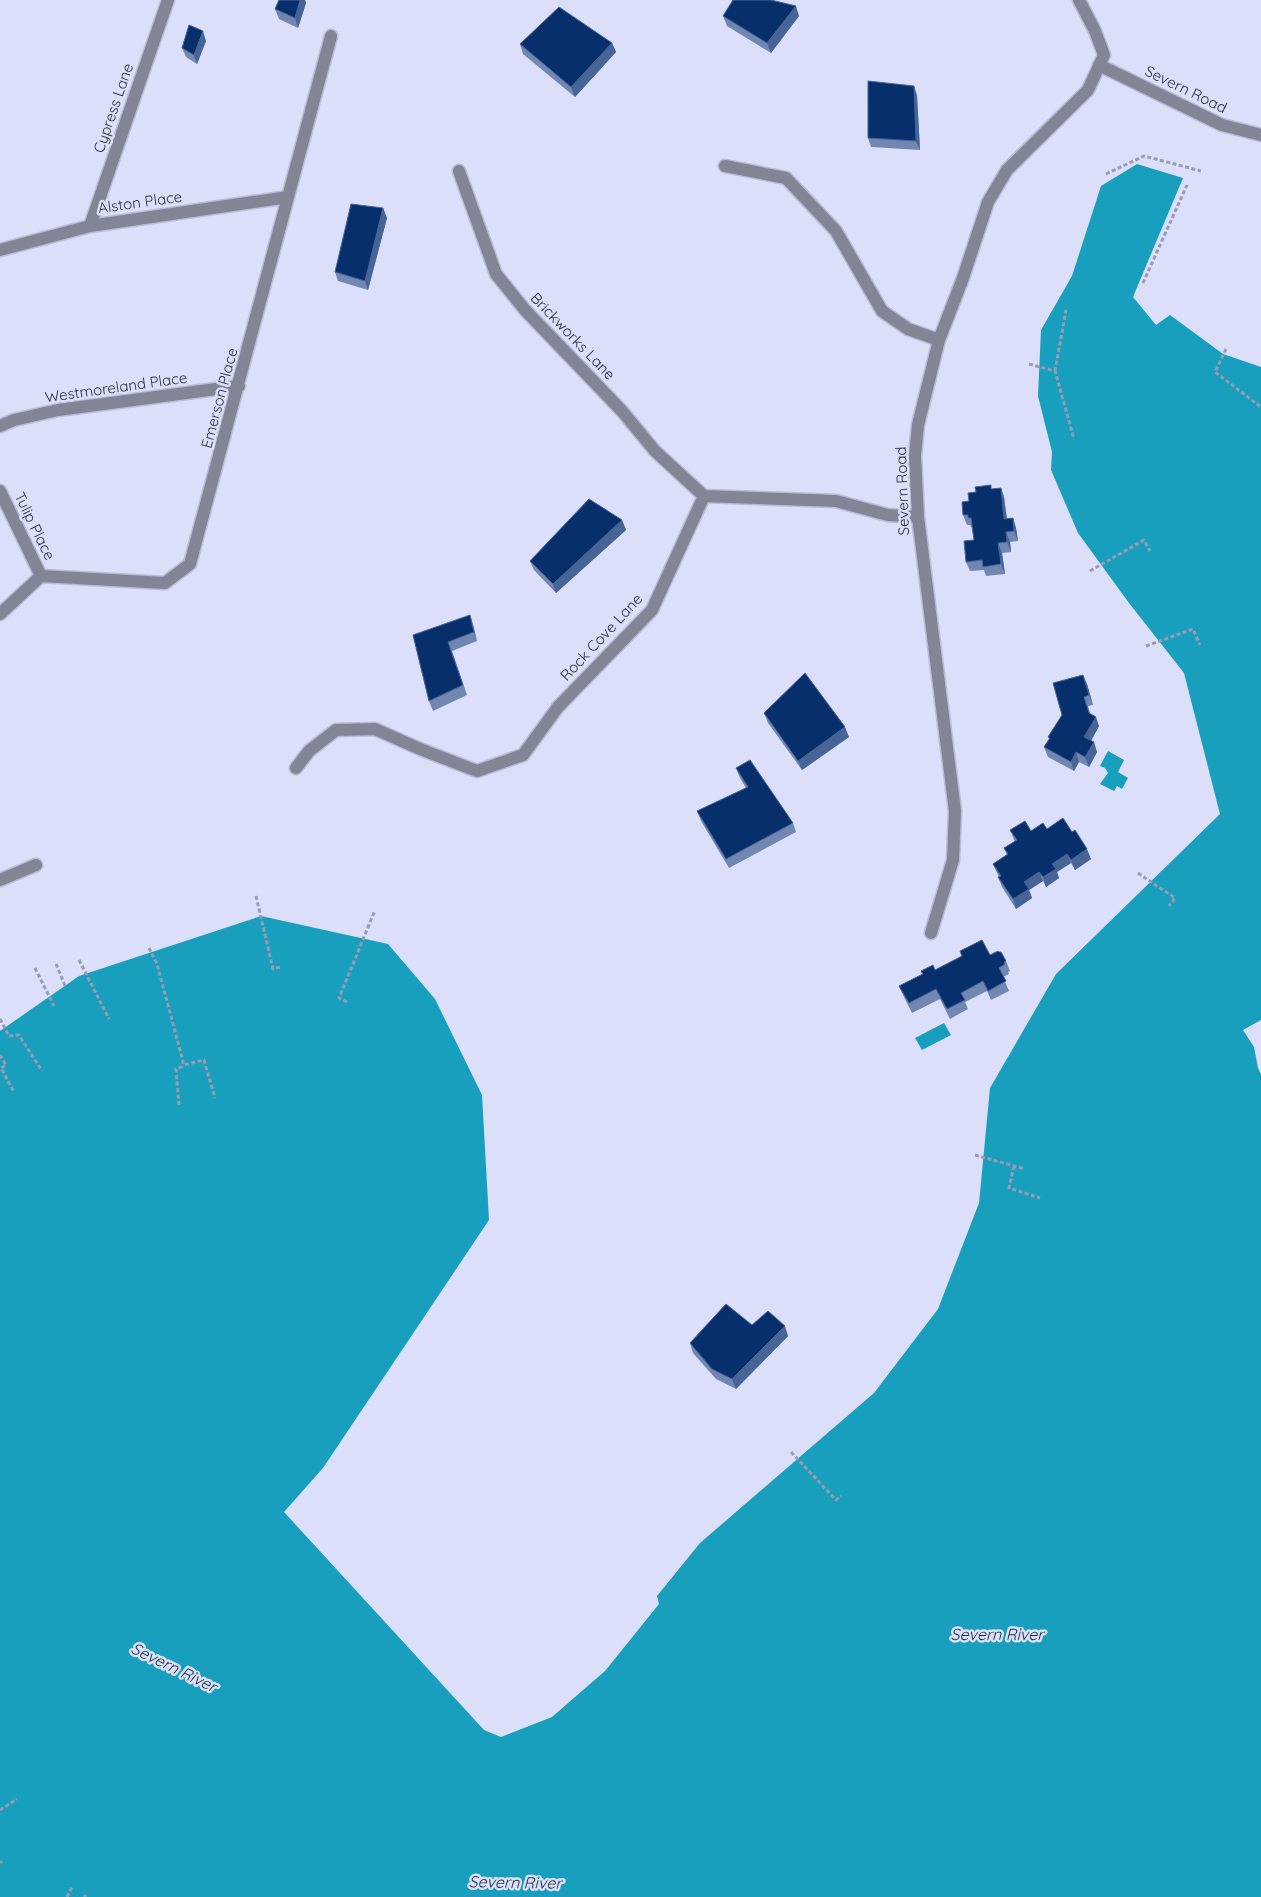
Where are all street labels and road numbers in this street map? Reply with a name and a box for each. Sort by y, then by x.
street label: Cypress Lane [89,61,137,155]
street label: Severn Road [1142,61,1230,117]
street label: Alston Place [97,187,183,217]
street label: Brickworks Lane [527,288,619,384]
street label: Emerson Place [196,346,242,450]
street label: Westmoreland Place [44,368,188,406]
street label: Severn Road [891,446,913,536]
street label: Tulip Place [10,489,60,563]
street label: Rock Cove Lane [556,589,646,685]

